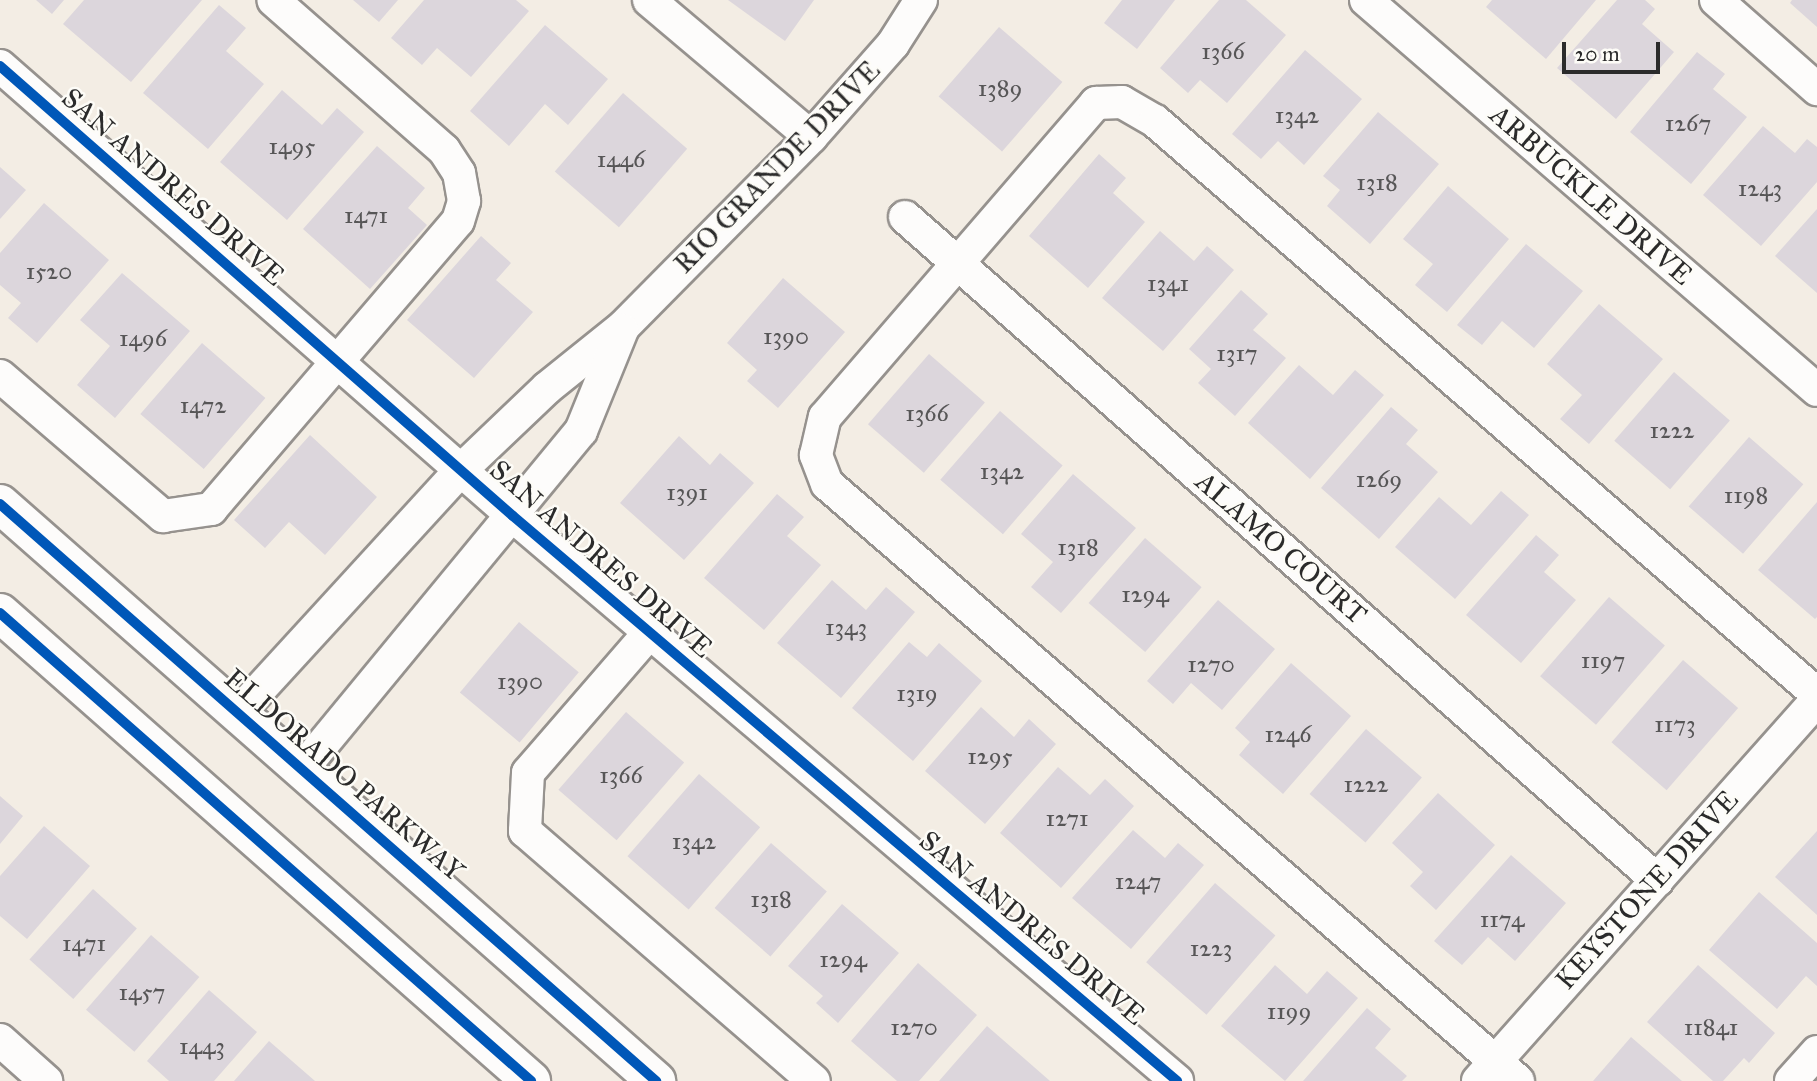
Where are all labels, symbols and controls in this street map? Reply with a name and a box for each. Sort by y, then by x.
scale bar [1565,28,1663,72]
house number: 1366 [1201,38,1245,66]
text: 20 m [1575,41,1620,67]
street label: RIO GRANDE DRIVE [667,54,887,280]
house number: 1389 [978,75,1022,103]
street label: SAN ANDRES DRIVE [55,81,291,293]
street label: ARBUCKLE DRIVE [1483,98,1699,292]
house number: 1342 [1275,102,1319,130]
house number: 1267 [1665,110,1711,138]
house number: 1495 [269,133,315,161]
house number: 1446 [597,146,645,174]
house number: 1318 [1356,169,1398,197]
house number: 1243 [1738,175,1782,203]
house number: 1471 [344,202,388,230]
house number: 1520 [26,258,72,286]
house number: 1341 [1147,270,1189,298]
house number: 1390 [763,323,809,351]
house number: 1496 [119,325,167,353]
house number: 1317 [1216,340,1258,368]
house number: 1472 [180,392,226,420]
house number: 1366 [905,400,949,428]
house number: 1222 [1650,417,1694,445]
street label: SAN ANDRES DRIVE [483,453,719,665]
house number: 1342 [980,458,1024,486]
street label: ALAMO COURT [1189,465,1373,631]
house number: 1269 [1356,466,1402,494]
house number: 1391 [666,479,708,507]
house number: 1198 [1724,482,1768,510]
house number: 1318 [1057,534,1099,562]
house number: 1294 [1121,581,1169,609]
house number: 1343 [825,614,867,642]
house number: 1197 [1581,647,1625,675]
house number: 1270 [1187,651,1235,679]
street label: ELDORADO PARKWAY [217,662,471,888]
house number: 1390 [497,668,543,696]
house number: 1319 [896,680,938,708]
house number: 1173 [1654,711,1696,739]
house number: 1246 [1265,721,1311,749]
house number: 1295 [967,743,1013,771]
house number: 1366 [599,762,643,790]
house number: 1222 [1344,771,1388,799]
street label: KEYSTONE DRIVE [1549,783,1745,997]
house number: 1271 [1046,805,1088,833]
street label: SAN ANDRES DRIVE [912,824,1152,1032]
house number: 1342 [672,828,716,856]
house number: 1247 [1115,868,1161,896]
house number: 1318 [750,886,792,914]
house number: 1174 [1480,906,1524,934]
house number: 1471 [62,930,106,958]
house number: 1223 [1190,935,1232,963]
house number: 1294 [819,946,867,974]
house number: 1457 [119,979,165,1007]
house number: 1199 [1267,998,1311,1026]
house number: 1270 [890,1014,938,1042]
house number: 11841 [1684,1014,1738,1042]
house number: 1443 [179,1033,225,1061]

